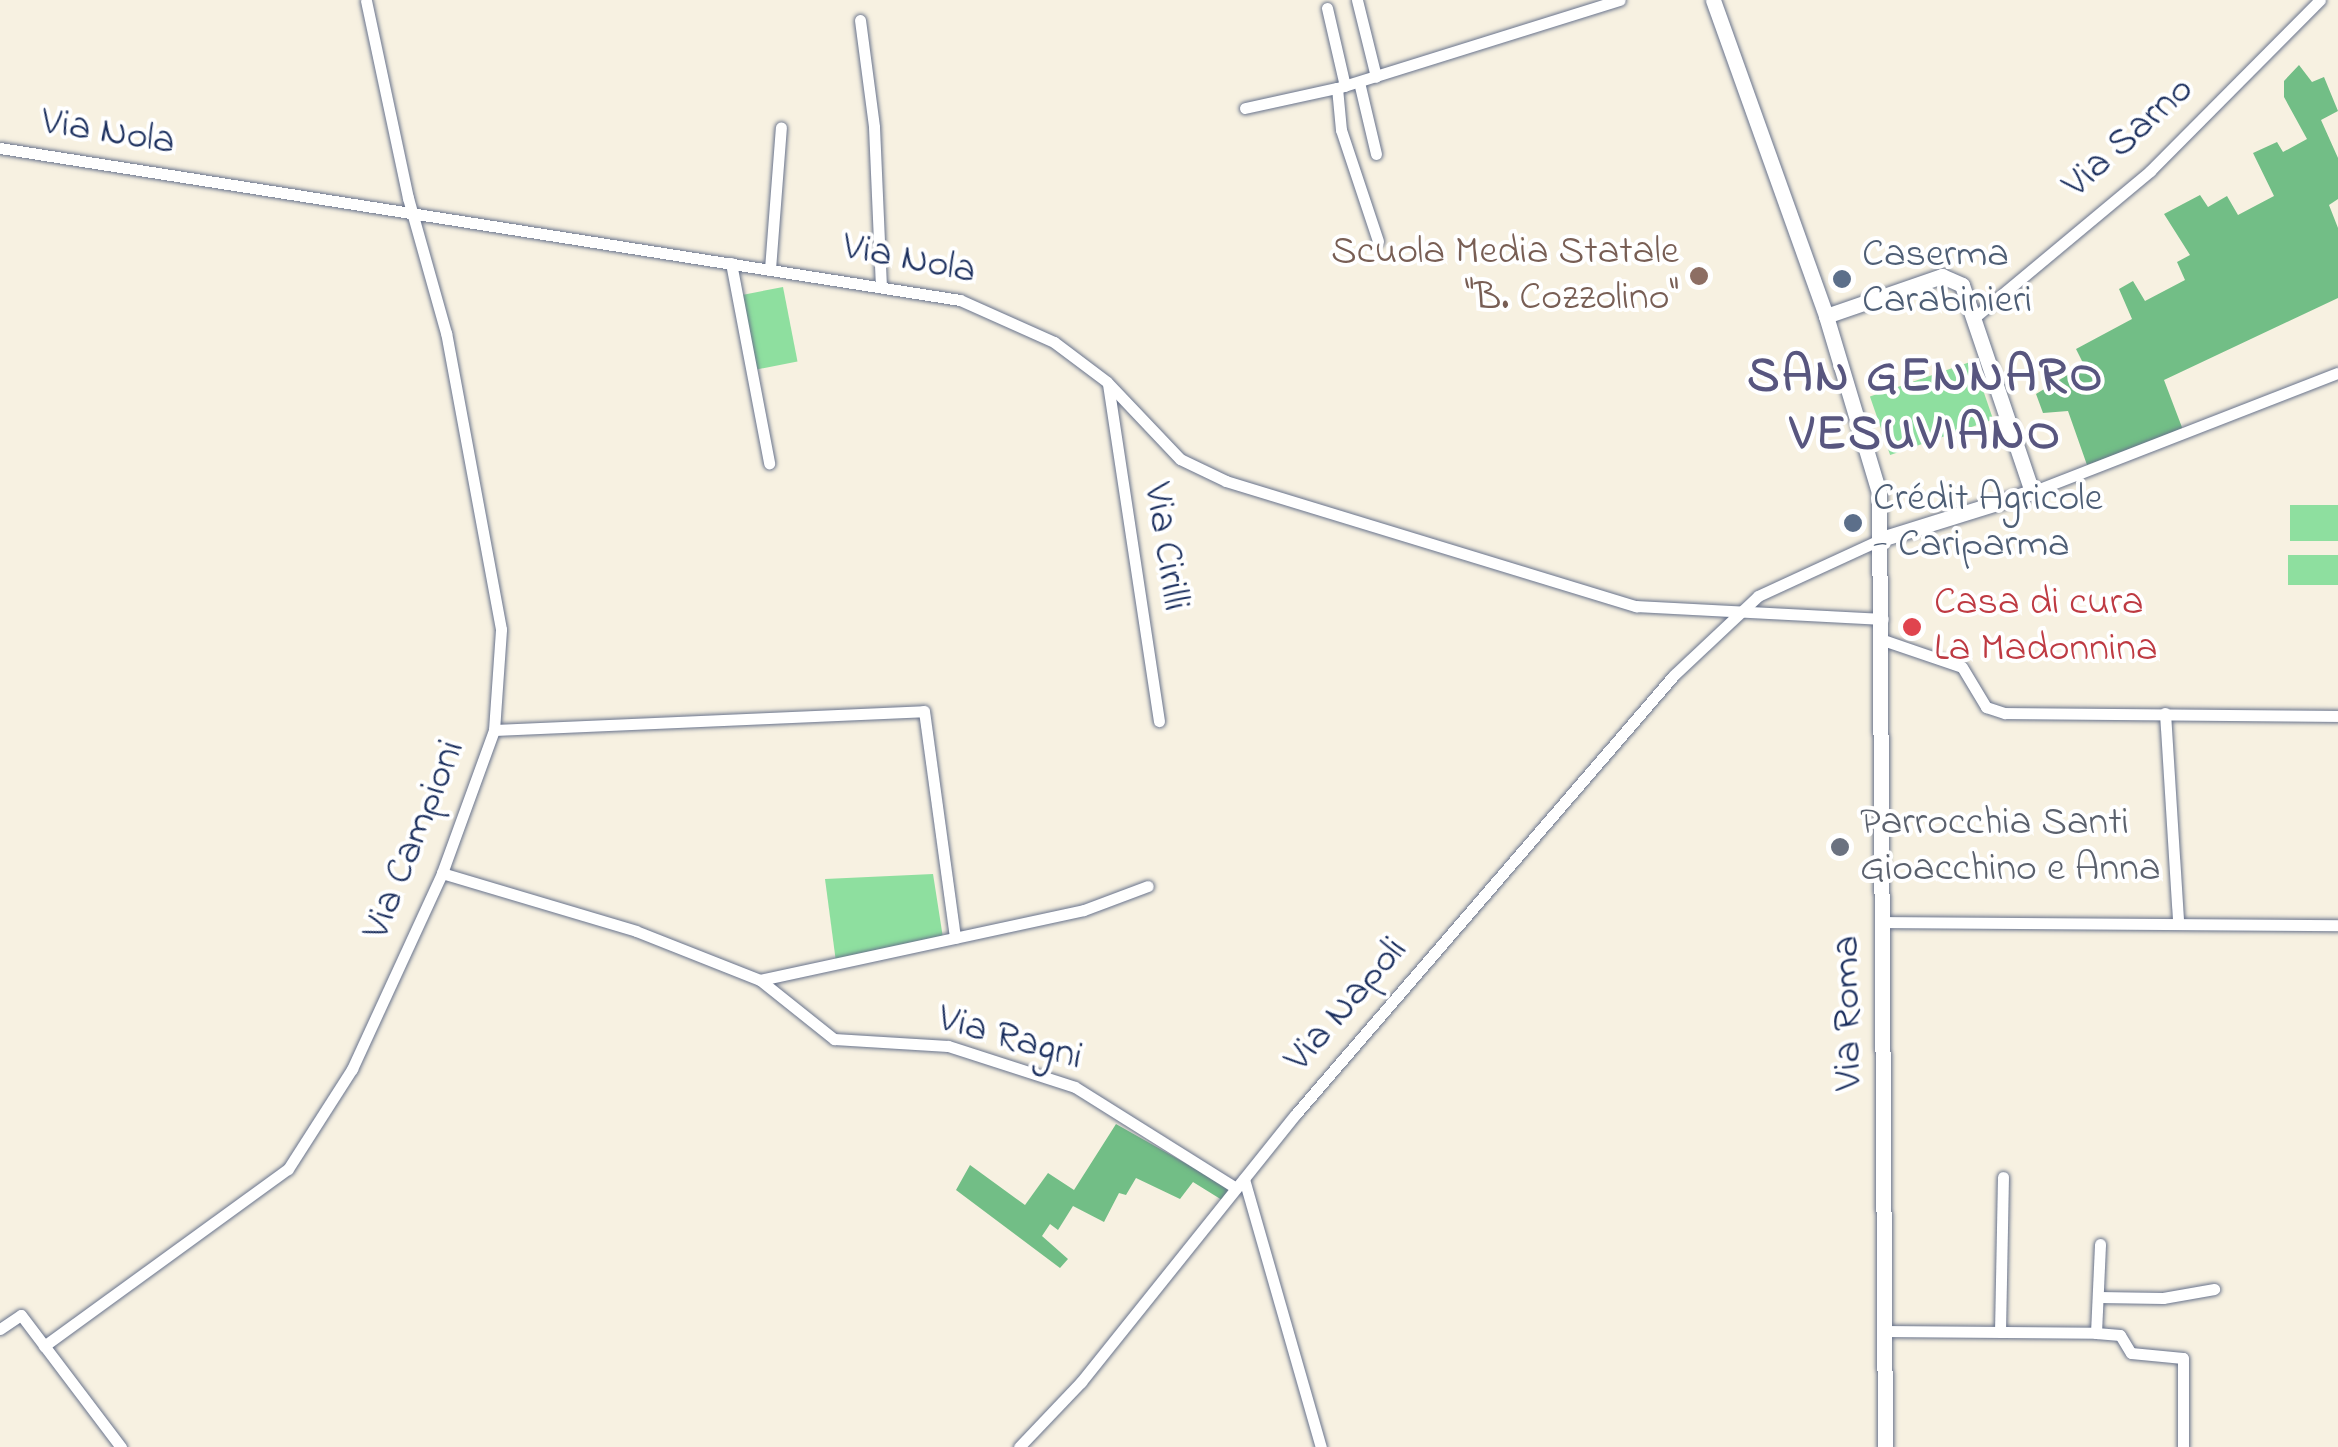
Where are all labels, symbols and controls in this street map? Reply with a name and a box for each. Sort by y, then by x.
street label: Via Sarno [2054,67,2204,209]
street label: Via Nola [38,99,178,167]
street label: Via Nola [838,224,980,296]
place label: Scuola Media Statale "B. Cozzolino" [1331,229,1679,323]
place label: Caserma Carabinieri [1862,232,2032,326]
marker: Scuola Media Statale "B. Cozzolino" [1688,265,1710,287]
marker: Caserma Carabinieri [1831,268,1853,290]
district label: SAN GENNARO VESUVIANO [1747,347,2105,464]
place label: Crédit Agricole - Cariparma [1873,476,2103,570]
street label: Via Cirilli [1131,480,1199,614]
marker: Crédit Agricole - Cariparma [1842,512,1864,534]
place label: Casa di cura La Madonnina [1934,580,2158,674]
marker: Casa di cura La Madonnina [1899,614,1925,640]
street label: Via Campioni [353,733,477,947]
place label: Parrocchia Santi Gioacchino e Anna [1860,800,2161,894]
marker: Parrocchia Santi Gioacchino e Anna [1829,836,1851,858]
street label: Via Napoli [1275,928,1419,1082]
street label: Via Roma [1824,935,1874,1091]
street label: Via Ragni [932,995,1088,1083]

